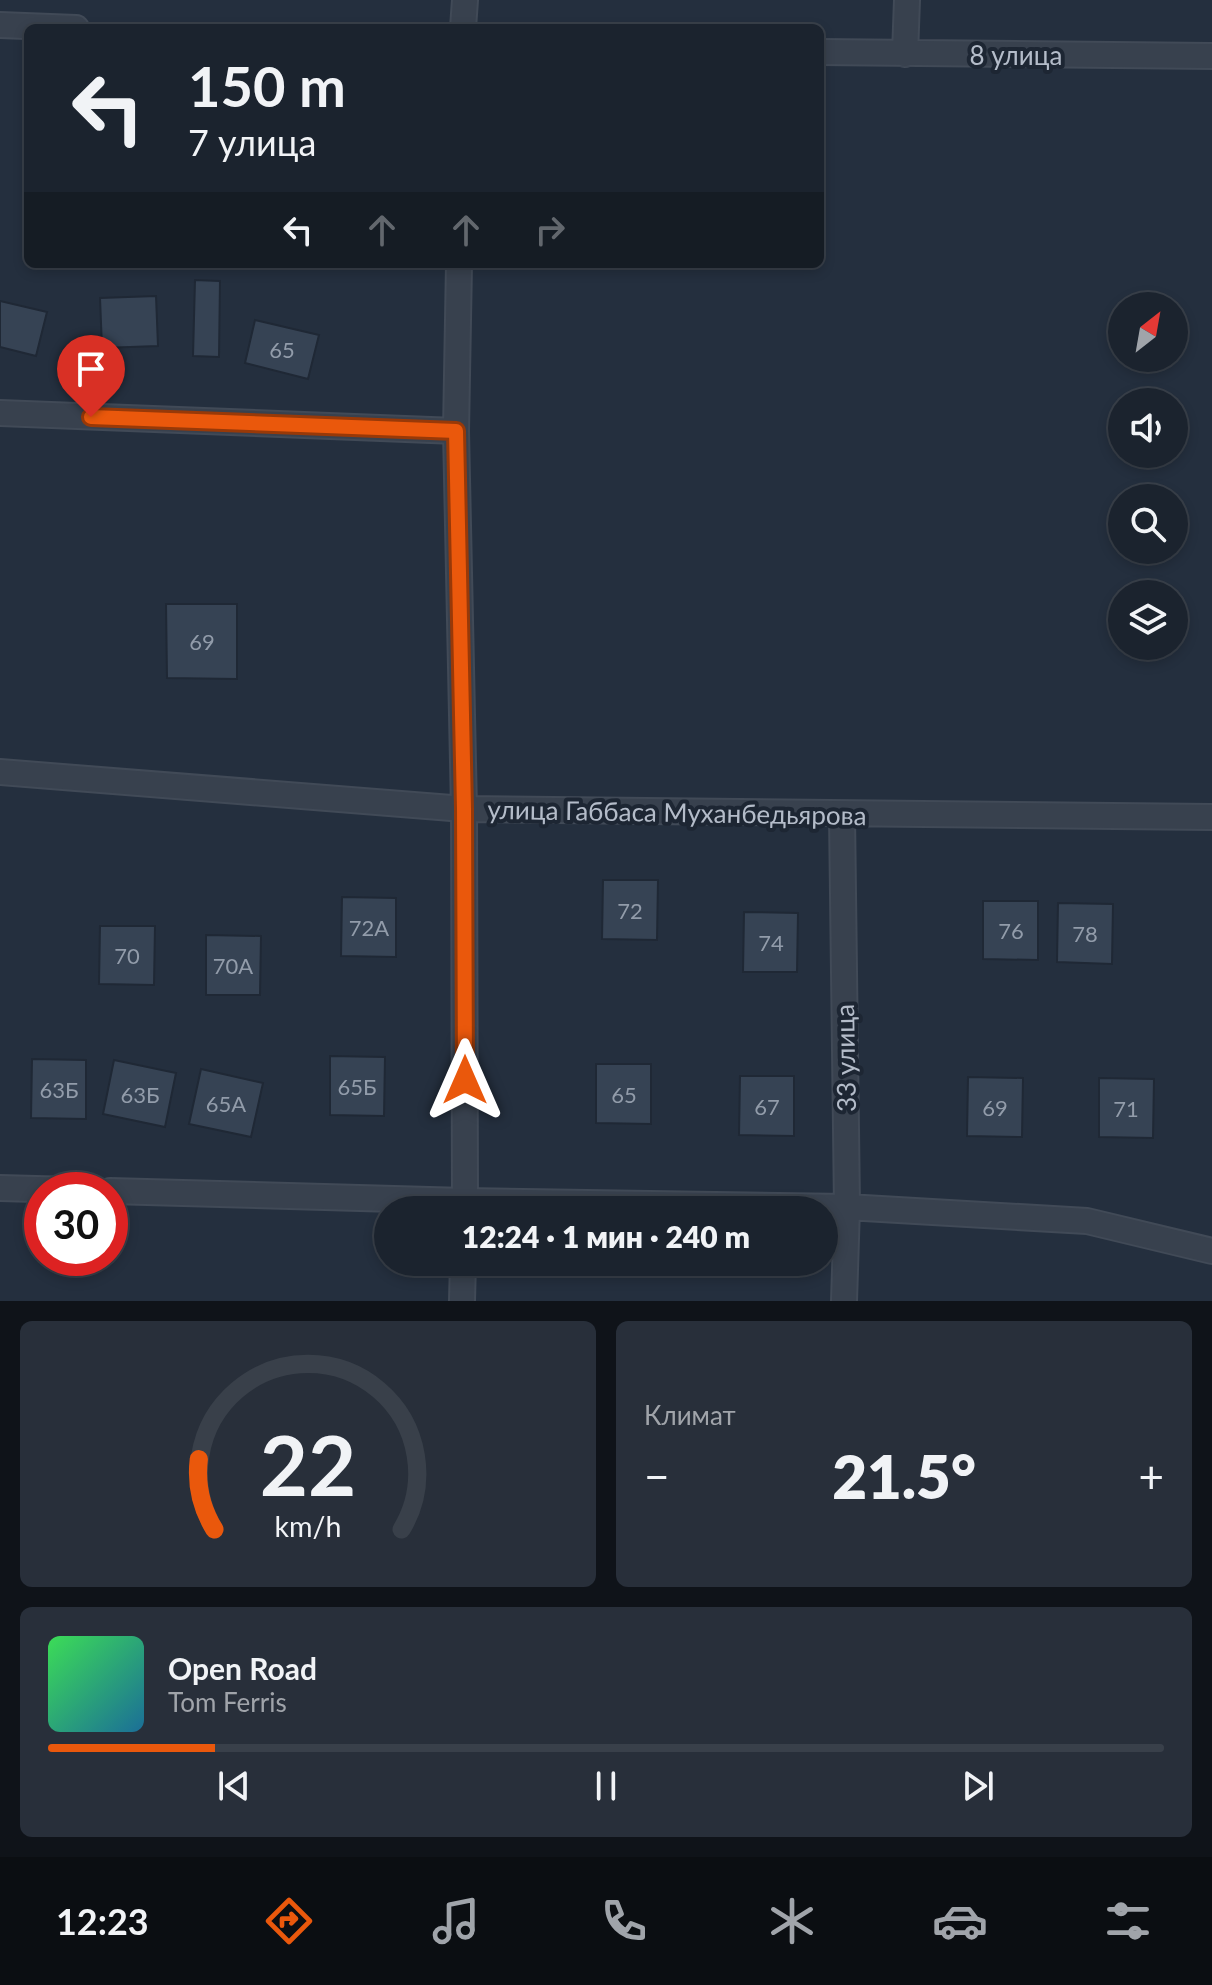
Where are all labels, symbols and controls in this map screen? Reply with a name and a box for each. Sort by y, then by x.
street label: 8 улица [970,39,1062,71]
text: 150 m [188,52,346,119]
icon: left [56,56,160,160]
text: 7 улица [188,120,316,164]
icon: left [276,208,320,252]
icon: ahead [360,208,404,252]
icon: ahead [444,208,488,252]
icon: right [528,208,572,252]
north arrow [1108,292,1188,372]
map controls [1108,292,1188,660]
pin [57,335,125,417]
house number: 65 [269,336,295,363]
icon: arrive [69,347,113,391]
button: sound [1108,388,1188,468]
button: search [1108,484,1188,564]
button: layers [1108,580,1188,660]
house number: 69 [189,628,215,655]
street label: улица Габбаса Муханбедьярова [487,793,867,831]
house number: 72 [617,897,643,924]
house number: 72А [349,914,389,941]
house number: 76 [998,917,1024,944]
house number: 78 [1072,920,1098,947]
house number: 74 [758,929,784,956]
house number: 70 [114,942,140,969]
house number: 70А [213,952,253,979]
street label: 33 улица [828,1004,862,1112]
position arrow [423,1038,507,1122]
house number: 65Б [337,1073,377,1100]
house number: 63Б [39,1076,79,1103]
house number: 63Б [120,1081,160,1108]
house number: 65 [611,1081,637,1108]
house number: 65А [206,1090,246,1117]
house number: 67 [754,1093,780,1120]
house number: 69 [982,1094,1008,1121]
house number: 71 [1113,1095,1139,1122]
speed limit sign: 30 [24,1172,128,1276]
text: 12:24 · 1 мин · 240 m [462,1218,750,1254]
text: Климат [644,1399,736,1431]
text: 22 [260,1414,356,1514]
text: 21.5° [832,1440,976,1512]
text: − [644,1450,670,1502]
text: + [1138,1450,1164,1502]
text: km/h [275,1509,341,1543]
text: Open Road [168,1650,317,1686]
text: Tom Ferris [168,1686,287,1718]
icon: previous [212,1764,256,1808]
icon: pause [584,1764,628,1808]
icon: next [956,1764,1000,1808]
icon: directions [261,1893,317,1949]
icon: music [428,1893,484,1949]
icon: phone [596,1893,652,1949]
icon: climate [764,1893,820,1949]
icon: car [932,1893,988,1949]
icon: filters [1100,1893,1156,1949]
text: 12:23 [56,1899,149,1943]

